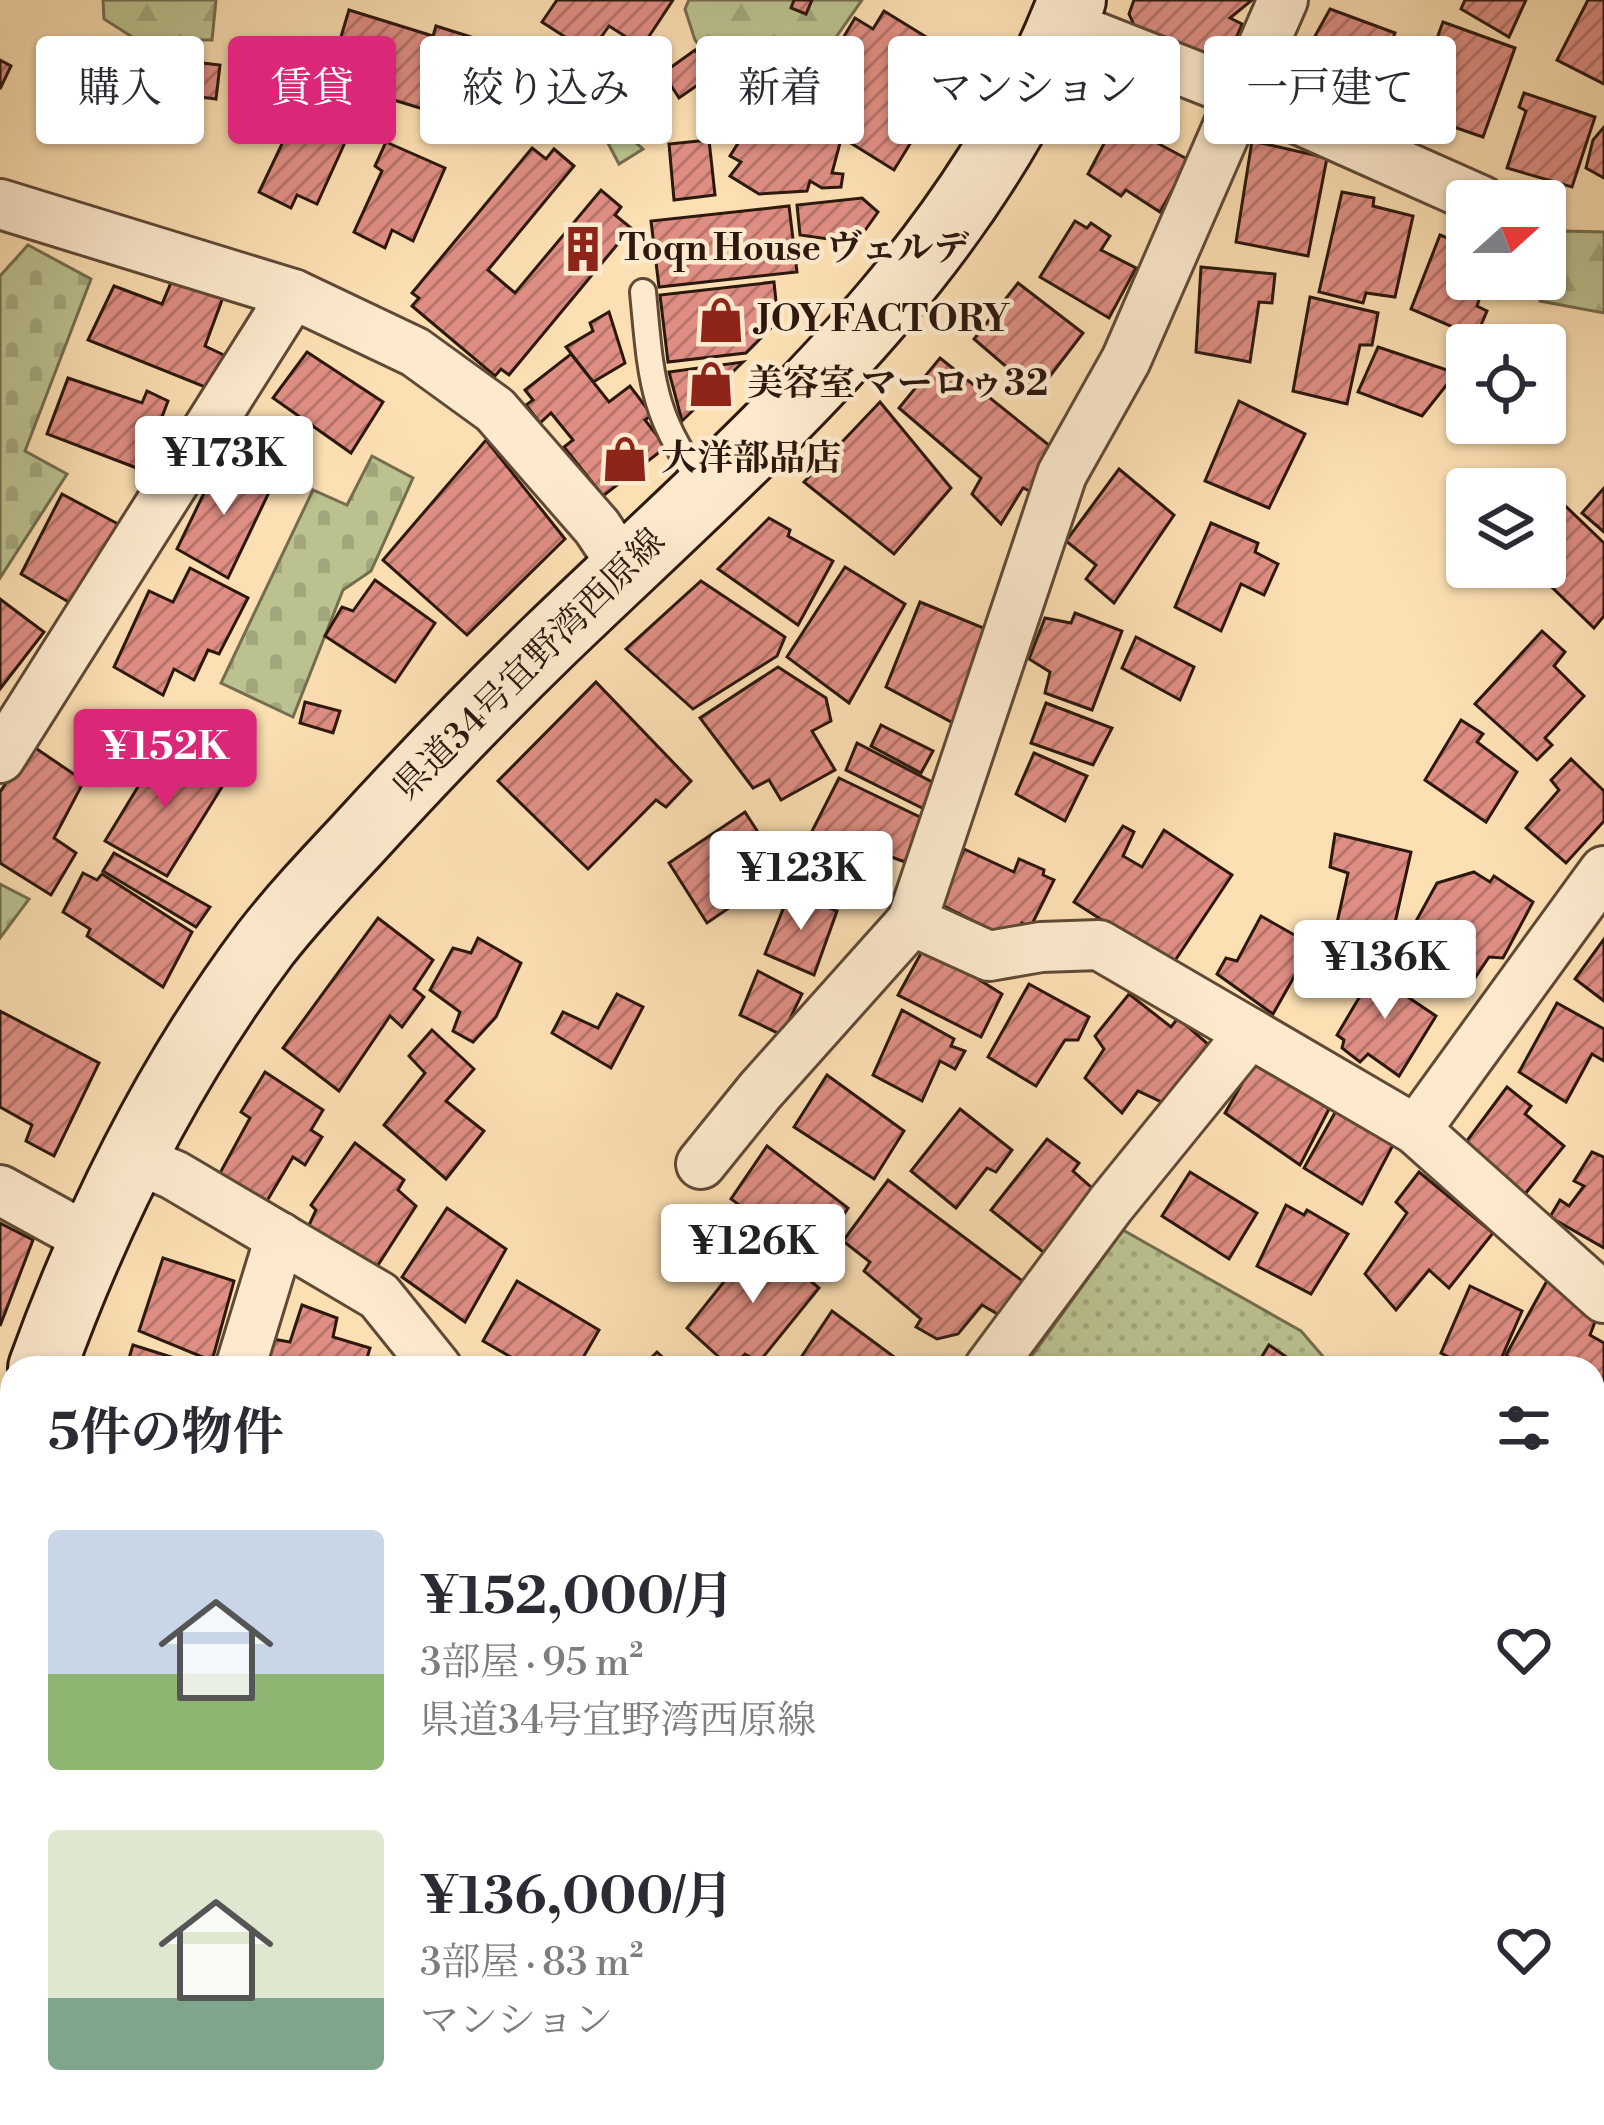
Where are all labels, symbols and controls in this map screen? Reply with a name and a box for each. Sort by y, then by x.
chip: 購入 [36,36,204,144]
chip: 賃貸 [228,36,396,144]
chip: 絞り込み [420,36,672,144]
chip: 新着 [696,36,864,144]
chip: マンション [888,36,1180,144]
chip: 一戸建て [1204,36,1456,144]
north arrow [1446,180,1566,300]
map controls [1446,180,1566,588]
building icon: Toqn House ヴェルデ [558,224,608,274]
place label: Toqn House ヴェルデ [619,227,969,272]
shop icon: JOY FACTORY [696,295,746,345]
place label: JOY FACTORY [752,298,1010,343]
button: locate [1446,324,1566,444]
shop icon: 美容室 マーロゥ32 [686,359,736,409]
place label: 美容室 マーロゥ32 [747,362,1048,407]
pin: ¥173K [140,416,308,518]
text: ¥173K [162,430,286,479]
shop icon: 大洋部品店 [600,434,650,484]
place label: 大洋部品店 [661,437,841,482]
button: layers [1446,468,1566,588]
street label: 県道34号宜野湾西原線 [385,520,675,810]
pin: ¥152K [81,709,249,811]
text: ¥152K [101,723,229,772]
pin: ¥123K [717,831,885,933]
text: ¥123K [737,845,865,894]
pin: ¥136K [1301,920,1469,1022]
text: ¥136K [1321,934,1449,983]
pin: ¥126K [669,1204,837,1306]
text: ¥126K [688,1218,818,1267]
icon: filters [1491,1395,1557,1461]
text: 5件の物件 [48,1402,284,1466]
text: ¥152,000/月 [420,1566,735,1630]
icon: home [144,1578,288,1722]
icon: heart [1491,1617,1557,1683]
text: 3部屋 · 95 m² [420,1639,643,1688]
text: 県道34号宜野湾西原線 [420,1697,816,1746]
text: ¥136,000/月 [420,1866,734,1930]
icon: home [144,1878,288,2022]
icon: heart [1491,1917,1557,1983]
text: 3部屋 · 83 m² [420,1939,643,1988]
text: マンション [420,1997,613,2046]

